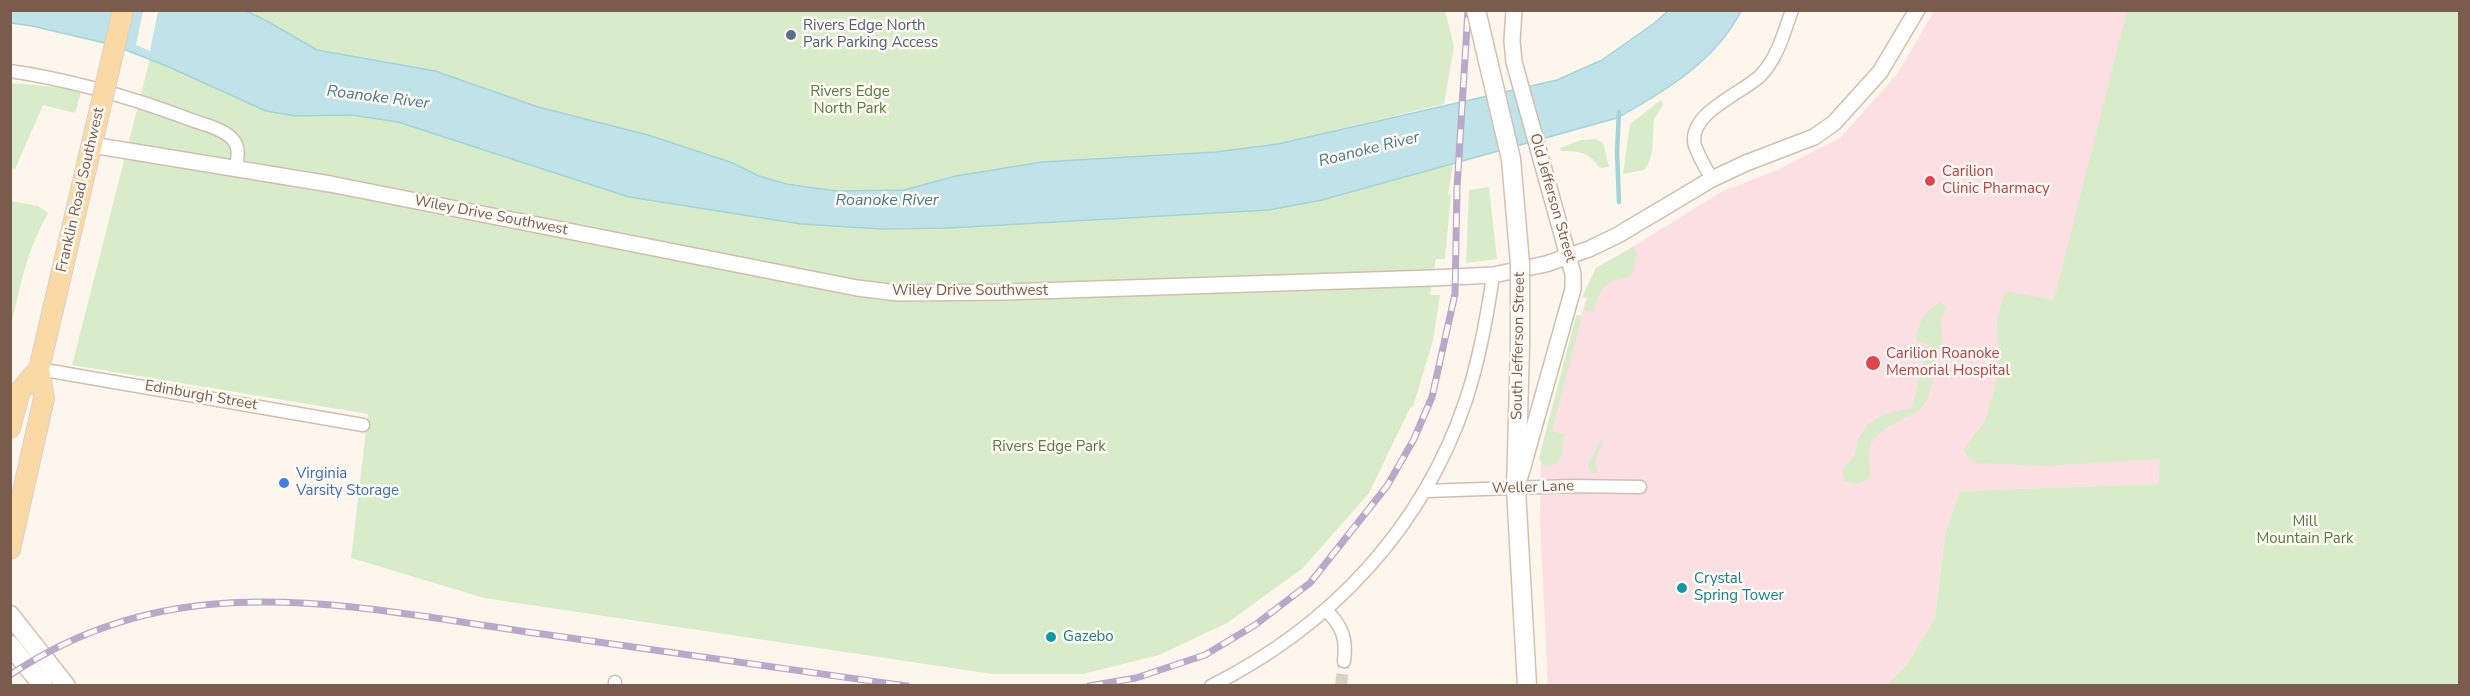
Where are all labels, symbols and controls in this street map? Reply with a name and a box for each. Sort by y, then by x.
place label: Rivers Edge North Park Parking Access [803,17,938,52]
marker: Rivers Edge North Park Parking Access [784,28,798,42]
water label: Roanoke River [326,82,430,114]
park label: Rivers Edge North Park [810,83,890,118]
street label: Franklin Road Southwest [53,106,109,274]
water label: Roanoke River [1317,128,1421,172]
street label: Old Jefferson Street [1525,132,1579,264]
place label: Carilion Clinic Pharmacy [1942,163,2050,198]
marker: Carilion Clinic Pharmacy [1923,174,1937,188]
water label: Roanoke River [835,191,939,211]
street label: Wiley Drive Southwest [413,192,569,240]
street label: South Jefferson Street [1509,272,1529,420]
street label: Wiley Drive Southwest [892,282,1048,300]
place label: Carilion Roanoke Memorial Hospital [1886,345,2010,380]
marker: Carilion Roanoke Memorial Hospital [1864,354,1882,372]
street label: Edinburgh Street [143,377,259,415]
park label: Rivers Edge Park [992,438,1106,456]
place label: Virginia Varsity Storage [296,465,399,500]
marker: Virginia Varsity Storage [277,476,291,490]
street label: Weller Lane [1492,478,1574,498]
park label: Mill Mountain Park [2256,513,2354,548]
place label: Crystal Spring Tower [1694,570,1784,605]
marker: Crystal Spring Tower [1675,581,1689,595]
place label: Gazebo [1063,628,1114,646]
marker: Gazebo [1044,630,1058,644]

